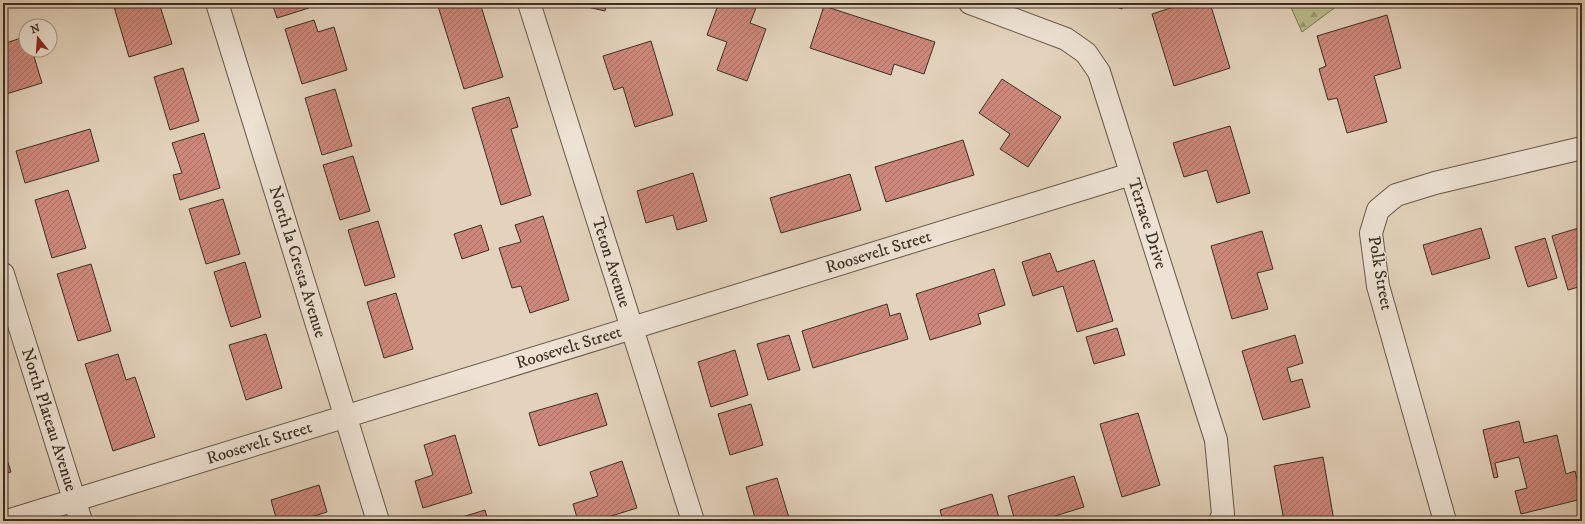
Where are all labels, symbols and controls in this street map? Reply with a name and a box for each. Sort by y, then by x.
north arrow [18,18,58,58]
text: N [29,21,42,37]
street label: Terrace Drive [1122,175,1172,272]
street label: North la Cresta Avenue [264,183,331,340]
street label: Teton Avenue [586,214,636,310]
street label: Roosevelt Street [823,225,934,279]
street label: Polk Street [1363,234,1397,312]
street label: Roosevelt Street [513,321,625,374]
street label: North Plateau Avenue [16,346,82,494]
street label: Roosevelt Street [204,416,315,470]

